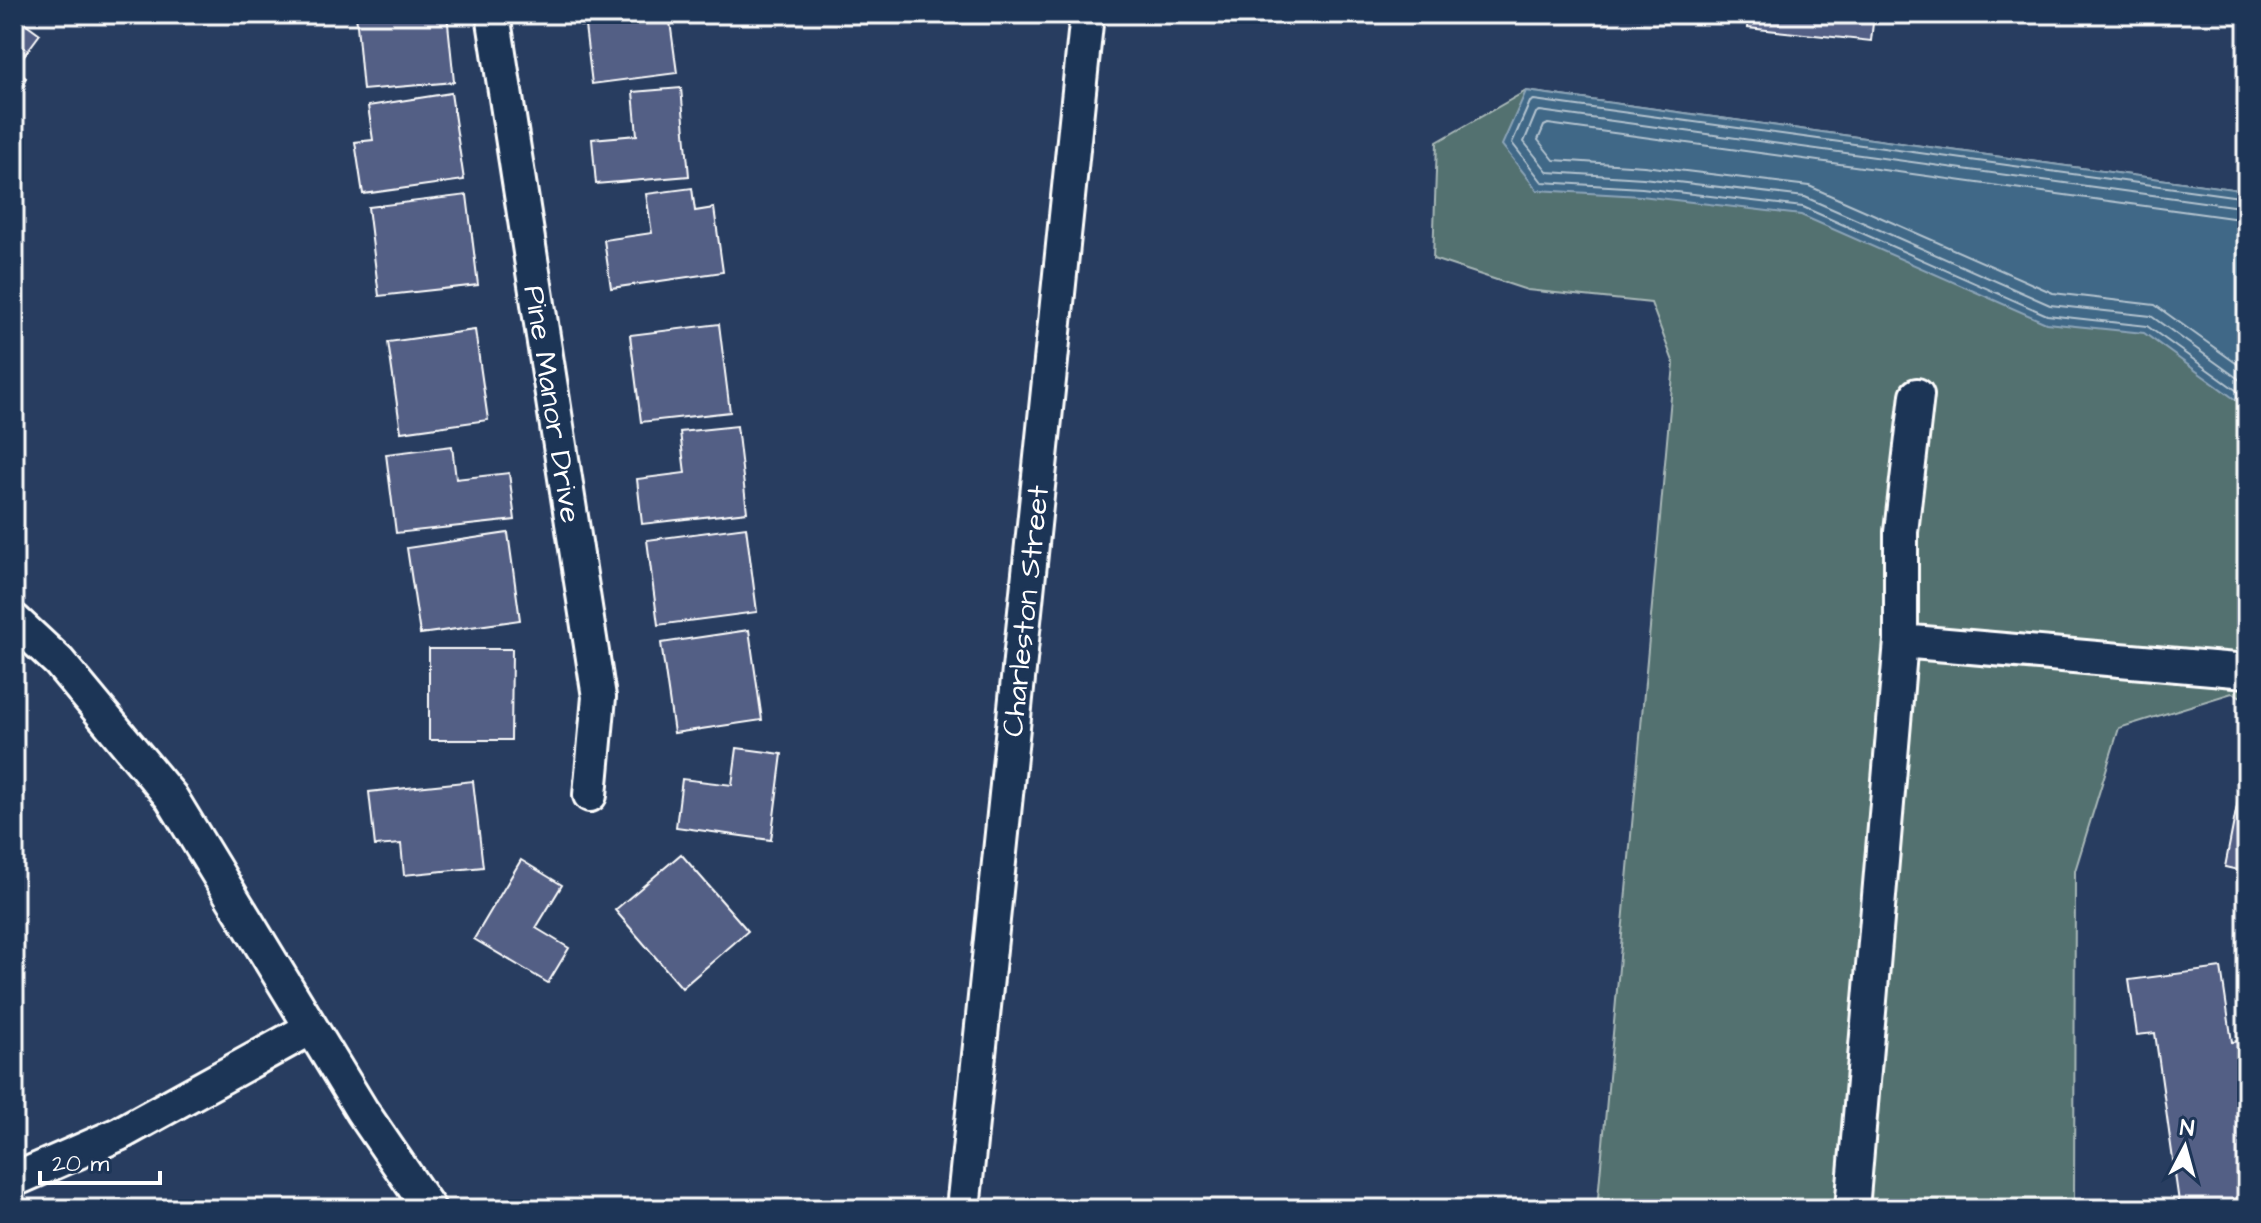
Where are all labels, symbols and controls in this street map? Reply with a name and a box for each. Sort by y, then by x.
street label: Pine Manor Drive [513,282,592,526]
street label: Charleston Street [992,483,1060,739]
north arrow [2145,1107,2225,1187]
text: N [2178,1112,2196,1145]
scale bar [40,1135,160,1185]
text: 20 m [52,1147,109,1181]

